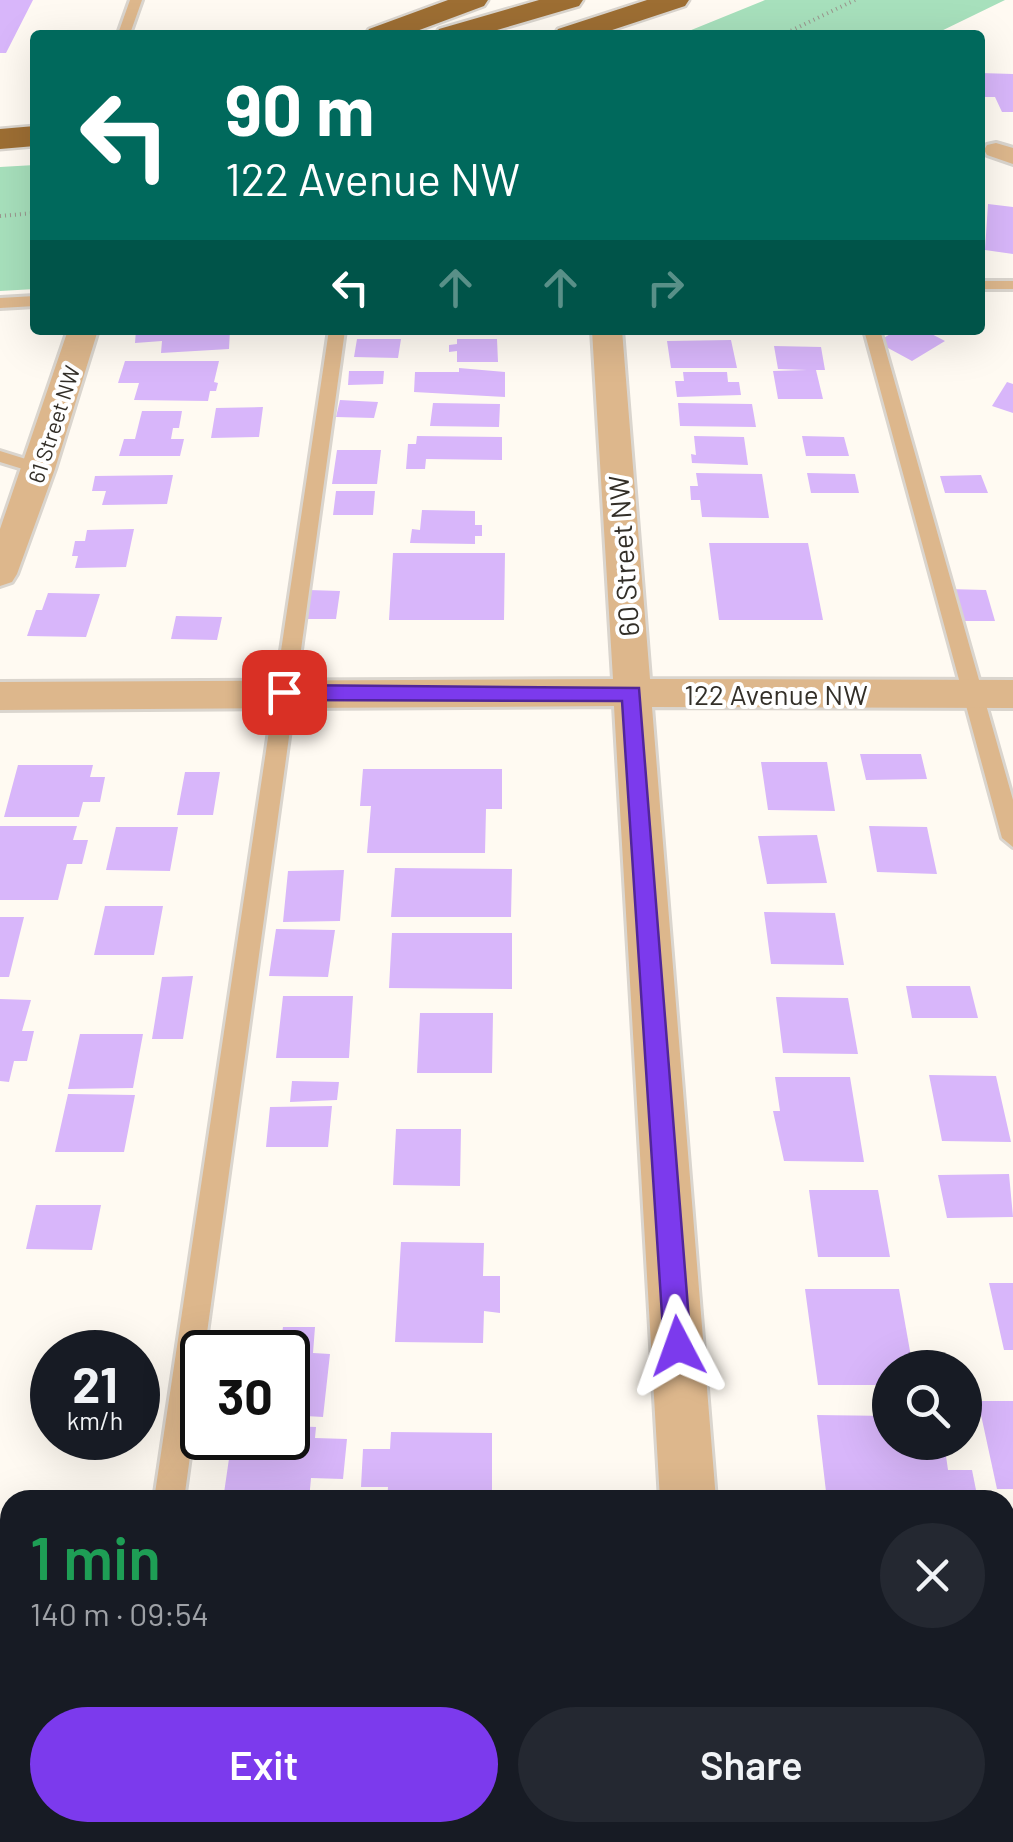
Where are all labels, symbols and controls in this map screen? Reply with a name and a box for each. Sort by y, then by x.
text: 90 m [225,66,375,150]
icon: left [60,70,190,200]
text: 122 Avenue NW [225,151,520,205]
icon: left [323,260,378,315]
icon: ahead [428,260,483,315]
icon: ahead [533,260,588,315]
icon: right [638,260,693,315]
street label: 61 Street NW [22,362,84,486]
street label: 60 Street NW [600,474,646,638]
pin [242,650,327,735]
icon: arrive [257,665,312,720]
street label: 122 Avenue NW [684,677,868,711]
position arrow [626,1294,730,1398]
speed limit sign: 30 [180,1330,310,1460]
map controls [872,1350,982,1460]
button: search [872,1350,982,1460]
text: 21 [72,1353,118,1413]
text: km/h [67,1405,123,1435]
text: 1 min [30,1520,161,1592]
button: close [880,1523,985,1628]
text: 140 m · 09:54 [30,1594,209,1632]
button: Exit [30,1707,498,1822]
button: Share [518,1707,985,1822]

